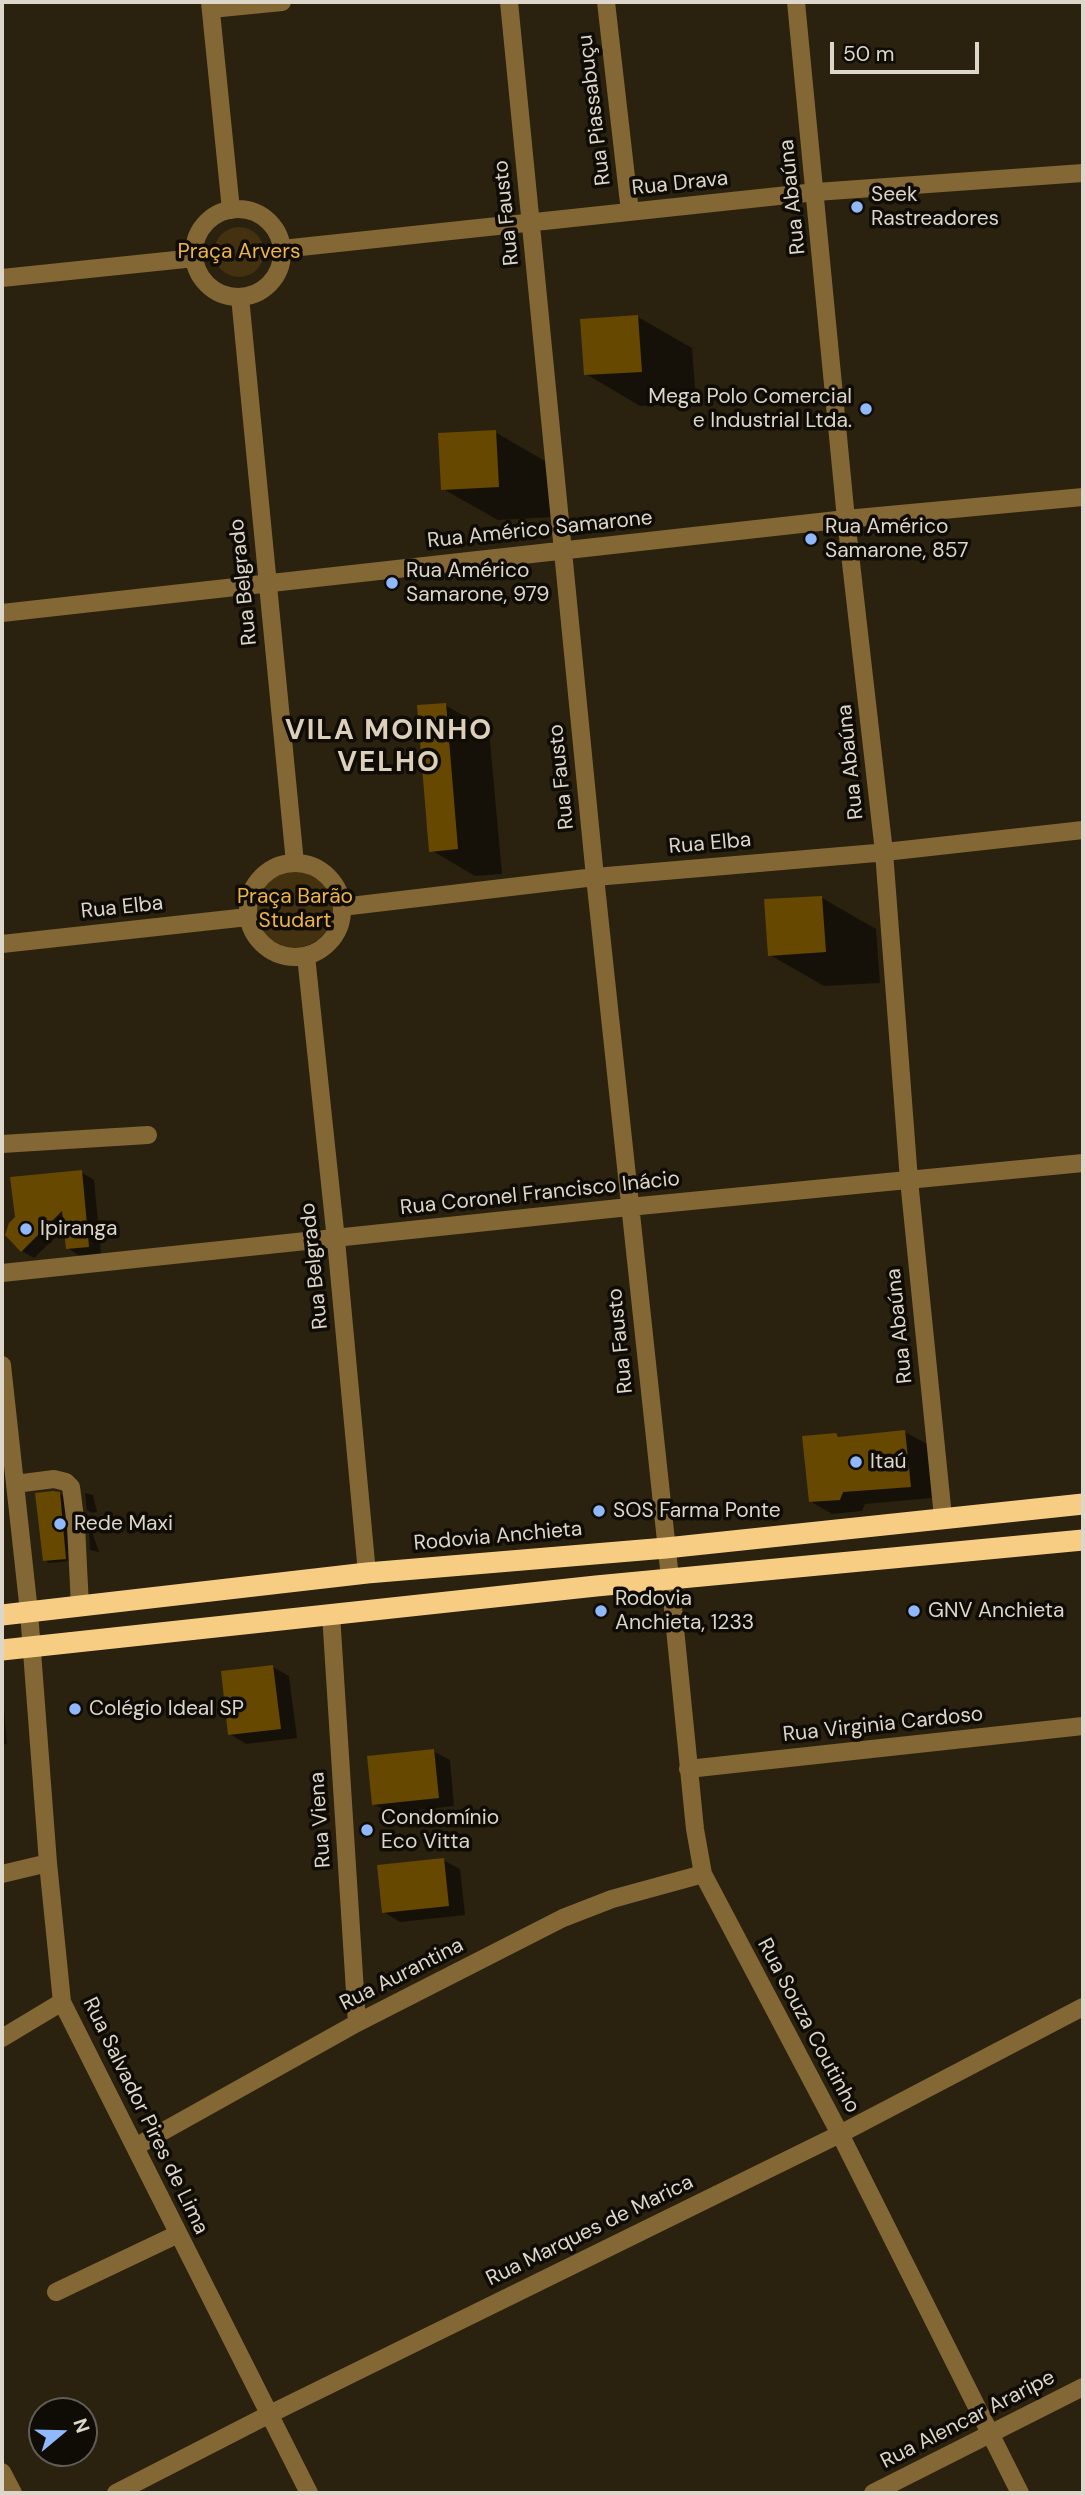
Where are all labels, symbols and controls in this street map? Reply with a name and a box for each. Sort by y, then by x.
scale bar [833,28,982,72]
street label: Rua Piassabuçu [573,33,617,187]
text: 50 m [843,40,894,68]
street label: Rua Abaúna [774,138,812,256]
street label: Rua Fausto [489,159,525,267]
street label: Rua Drava [631,166,729,202]
place label: Seek Rastreadores [871,182,999,232]
marker: Seek Rastreadores [849,199,865,215]
park label: Praça Arvers [178,239,300,265]
place label: Mega Polo Comercial e Industrial Ltda. [648,384,852,434]
marker: Mega Polo Comercial e Industrial Ltda. [858,401,874,417]
street label: Rua Américo Samarone [426,506,654,554]
place label: Rua Américo Samarone, 857 [825,514,968,564]
street label: Rua Belgrado [225,517,263,647]
marker: Rua Américo Samarone, 857 [803,531,819,547]
place label: Rua Américo Samarone, 979 [406,558,549,608]
marker: Rua Américo Samarone, 979 [384,575,400,591]
street label: Rua Abaúna [832,703,870,821]
district label: VILA MOINHO VELHO [286,715,492,781]
street label: Rua Fausto [544,723,580,831]
street label: Rua Elba [668,828,752,860]
park label: Praça Barão Studart [237,884,353,934]
street label: Rua Elba [80,891,164,925]
street label: Rua Coronel Francisco Inácio [399,1167,681,1221]
street label: Rua Belgrado [296,1201,334,1331]
place label: Ipiranga [40,1216,117,1242]
marker: Ipiranga [18,1221,34,1237]
street label: Rua Abaúna [881,1267,919,1385]
street label: Rua Fausto [603,1287,639,1395]
place label: Itaú [870,1449,907,1475]
marker: Itaú [848,1454,864,1470]
place label: SOS Farma Ponte [613,1498,781,1524]
marker: SOS Farma Ponte [591,1503,607,1519]
place label: Rede Maxi [74,1511,173,1537]
marker: Rede Maxi [52,1516,68,1532]
street label: Rodovia Anchieta [413,1517,583,1557]
place label: Rodovia Anchieta, 1233 [615,1586,754,1636]
place label: GNV Anchieta [928,1598,1064,1624]
marker: Rodovia Anchieta, 1233 [593,1603,609,1619]
marker: GNV Anchieta [906,1603,922,1619]
place label: Colégio Ideal SP [89,1696,244,1722]
marker: Colégio Ideal SP [67,1701,83,1717]
street label: Rua Virginia Cardoso [782,1702,984,1748]
street label: Rua Viena [305,1771,337,1869]
place label: Condomínio Eco Vitta [381,1805,499,1855]
marker: Condomínio Eco Vitta [359,1822,375,1838]
street label: Rua Aurantina [336,1933,468,2017]
street label: Rua Souza Coutinho [751,1934,865,2118]
street label: Rua Salvador Pires de Lima [77,1993,213,2239]
street label: Rua Marques de Marica [482,2170,698,2292]
street label: Rua Alencar Araripe [877,2365,1059,2475]
north arrow [28,2397,98,2467]
text: N [67,2415,96,2436]

